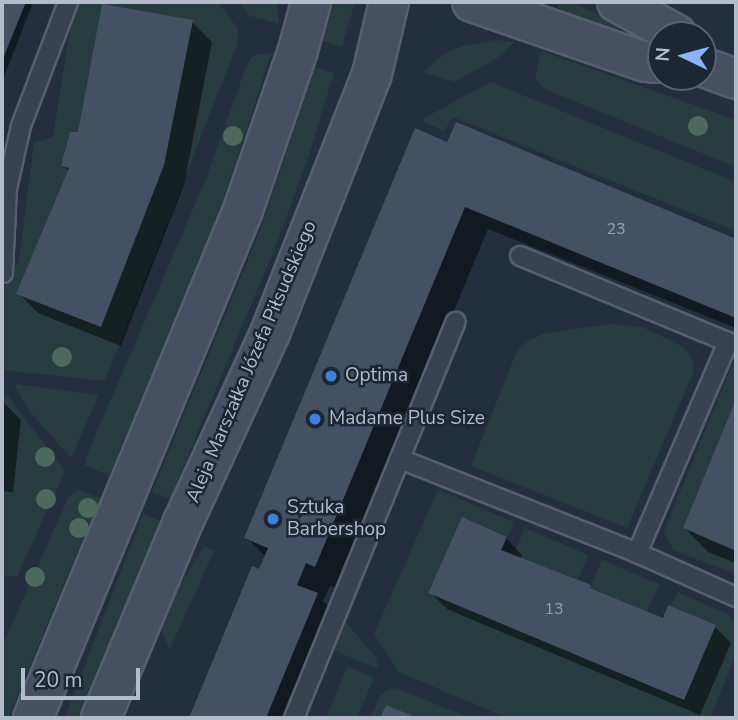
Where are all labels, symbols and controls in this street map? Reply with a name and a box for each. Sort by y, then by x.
north arrow [647,21,717,91]
text: N [650,46,677,63]
street label: Aleja Marszałka Józefa Piłsudskiego [182,218,322,506]
house number: 23 [606,219,626,239]
place label: Optima [345,365,408,387]
marker: Optima [323,368,339,384]
place label: Madame Plus Size [329,408,485,430]
marker: Madame Plus Size [307,411,323,427]
place label: Sztuka Barbershop [287,497,386,541]
marker: Sztuka Barbershop [265,511,281,527]
house number: 13 [544,599,564,619]
scale bar [24,654,144,698]
text: 20 m [34,666,83,694]

